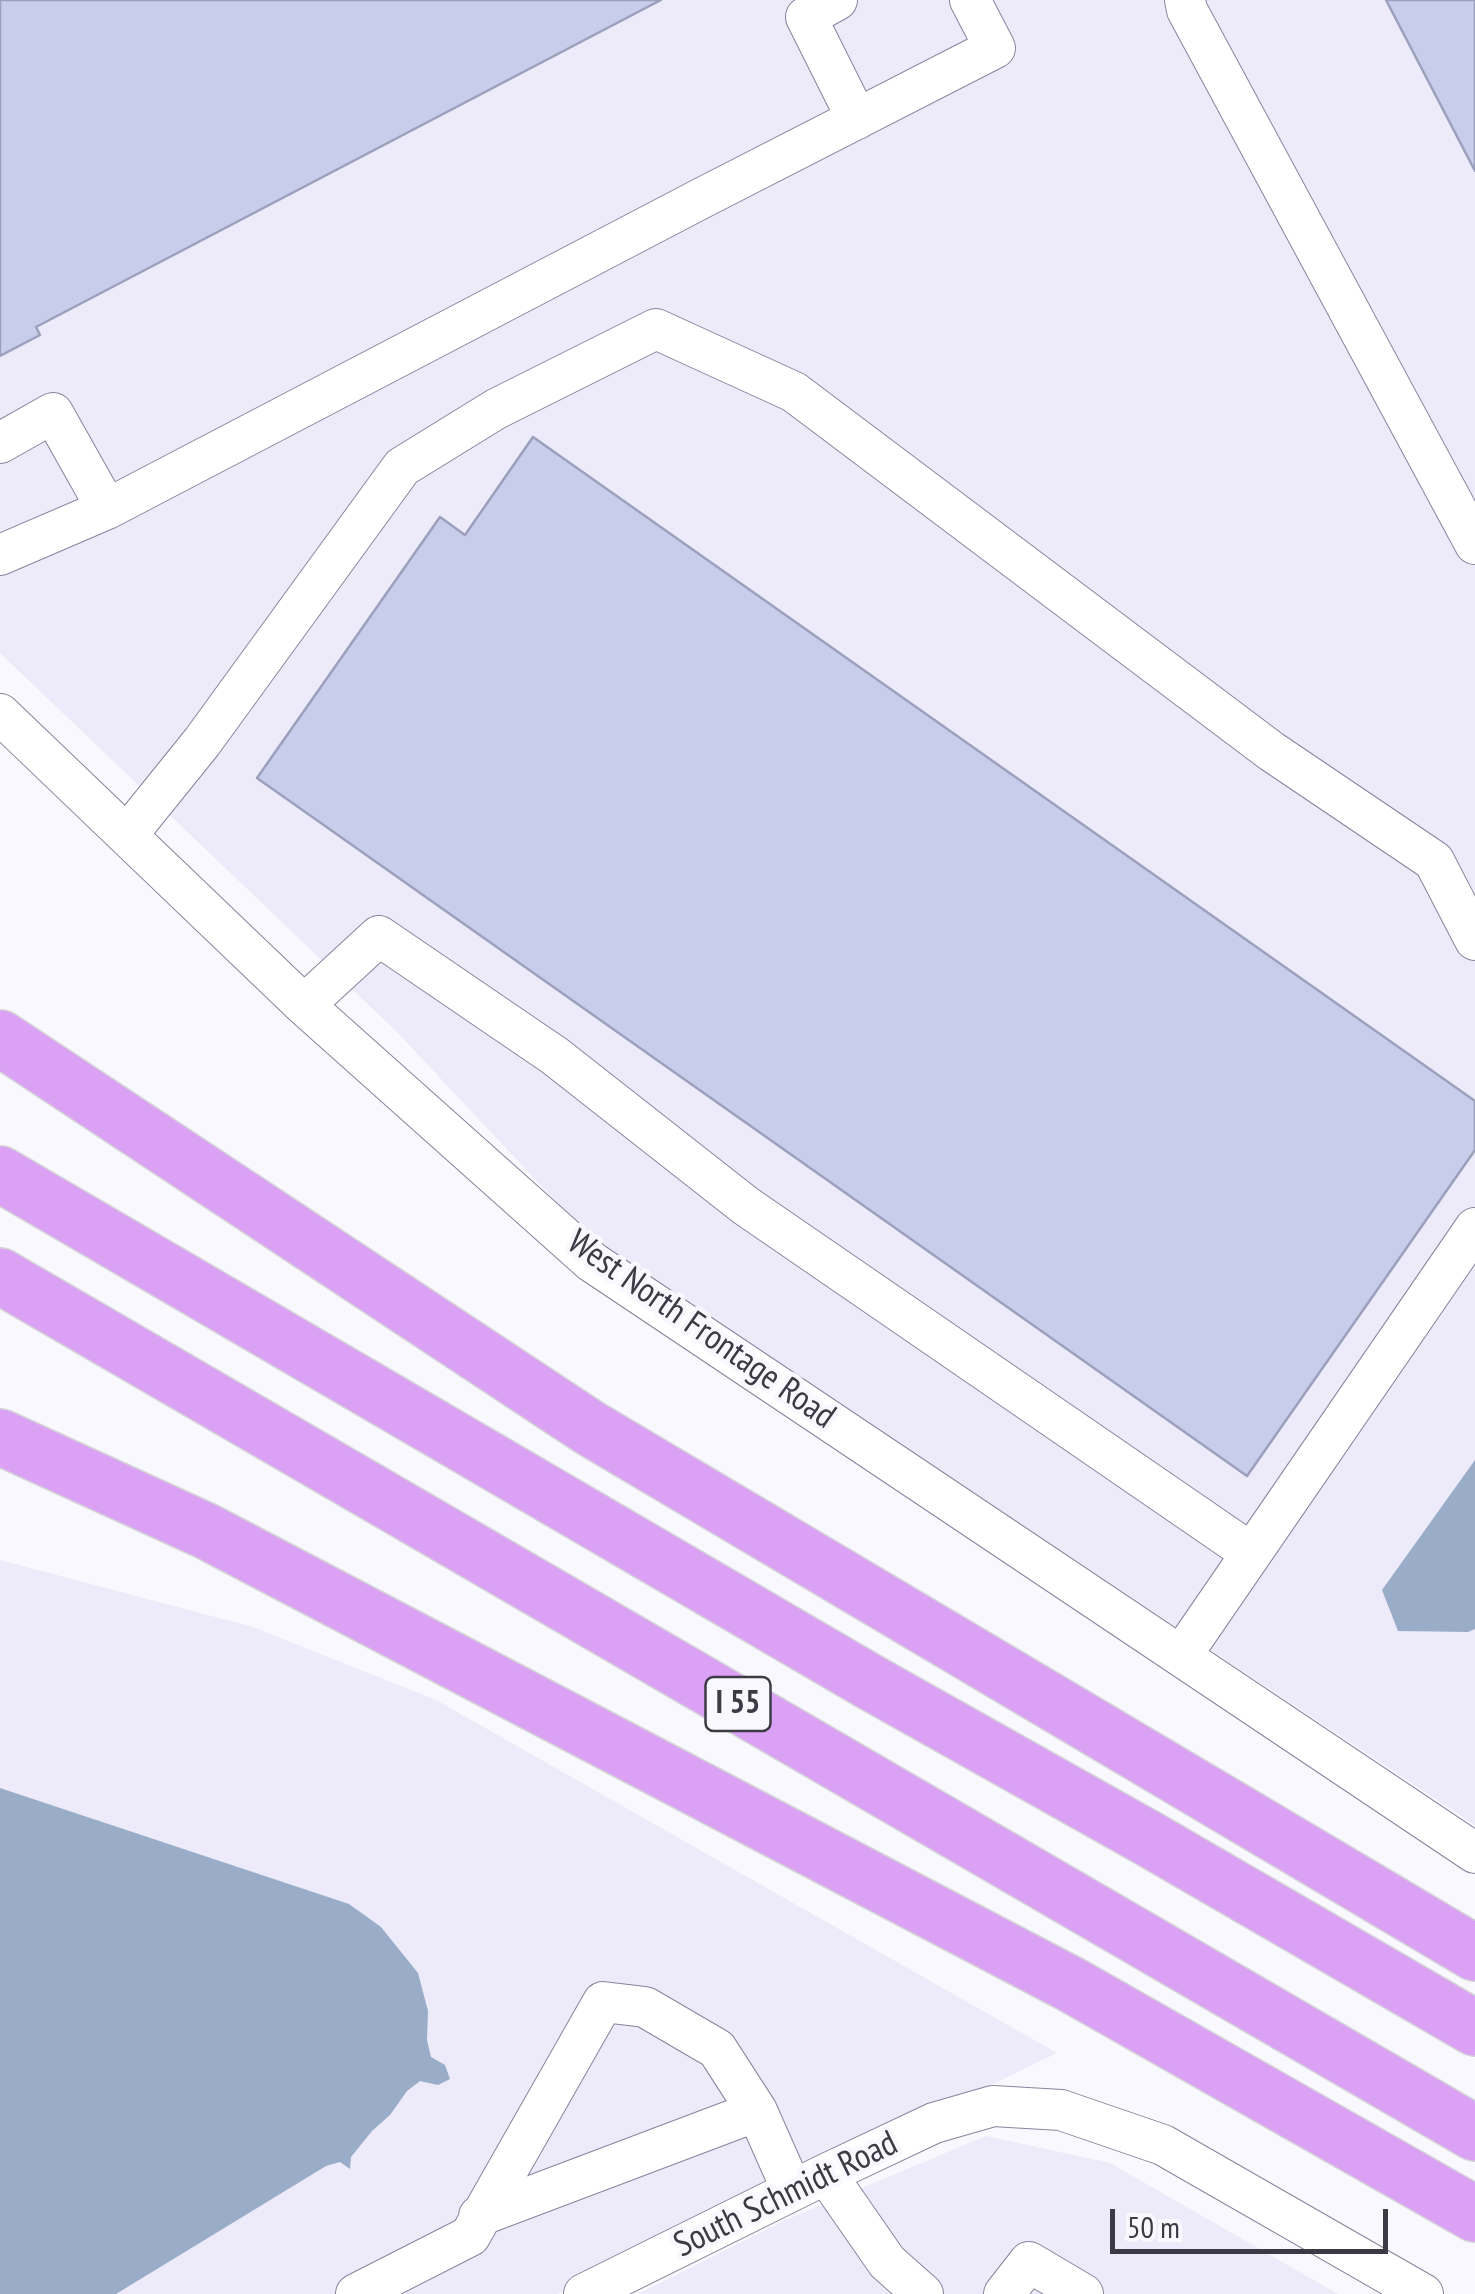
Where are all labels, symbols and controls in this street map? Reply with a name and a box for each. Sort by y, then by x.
street label: West North Frontage Road [559,1222,843,1438]
road number: I 55 [706,1677,770,1731]
street label: South Schmidt Road [668,2123,904,2267]
scale bar [1115,2189,1392,2251]
text: 50 m [1127,2207,1180,2246]

